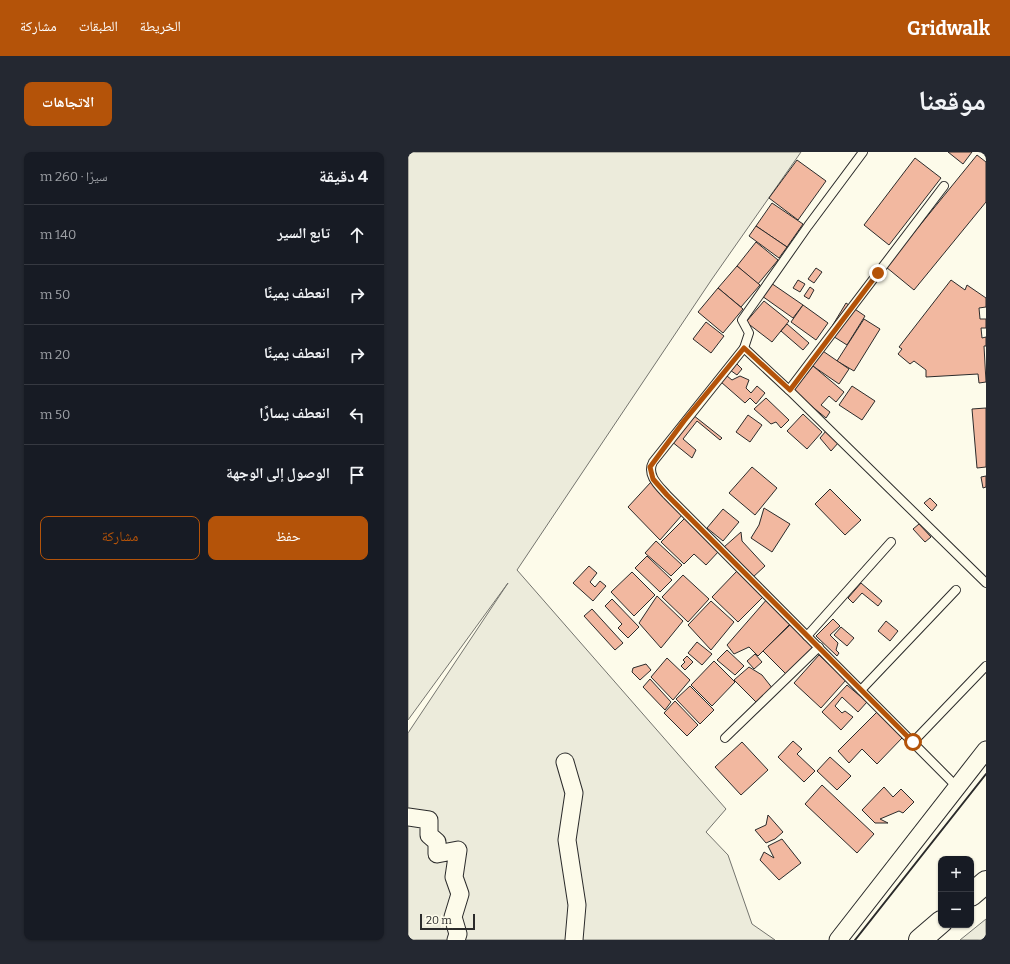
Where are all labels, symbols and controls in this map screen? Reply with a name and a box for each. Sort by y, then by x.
text: Gridwalk [907,17,990,40]
text: مشاركة [20,18,57,35]
text: الطبقات [79,18,118,35]
text: الخريطة [140,18,181,35]
button: الاتجاهات [24,82,112,126]
text: موقعنا [918,84,986,117]
text: 4 دقيقة [319,166,368,187]
text: سيرًا · 260 m [40,169,108,184]
text: تابع السير [277,224,330,242]
icon: ahead [346,224,368,246]
text: 140 m [40,227,76,242]
route end [869,264,887,282]
text: انعطف يمينًا [264,284,330,302]
icon: right [346,284,368,306]
text: 50 m [40,287,70,302]
text: انعطف يمينًا [264,344,330,362]
icon: right [346,344,368,366]
text: 20 m [40,347,70,362]
text: انعطف يسارًا [259,404,330,422]
icon: left [346,404,368,426]
text: 50 m [40,407,70,422]
text: الوصول إلى الوجهة [226,464,330,482]
icon: arrive [346,464,368,486]
button: مشاركة [40,516,200,560]
button: حفظ [208,516,368,560]
route start [904,733,922,751]
map controls [938,856,974,928]
button: + [938,856,974,892]
button: − [938,892,974,928]
scale bar [420,912,475,931]
text: 20 m [426,914,452,927]

